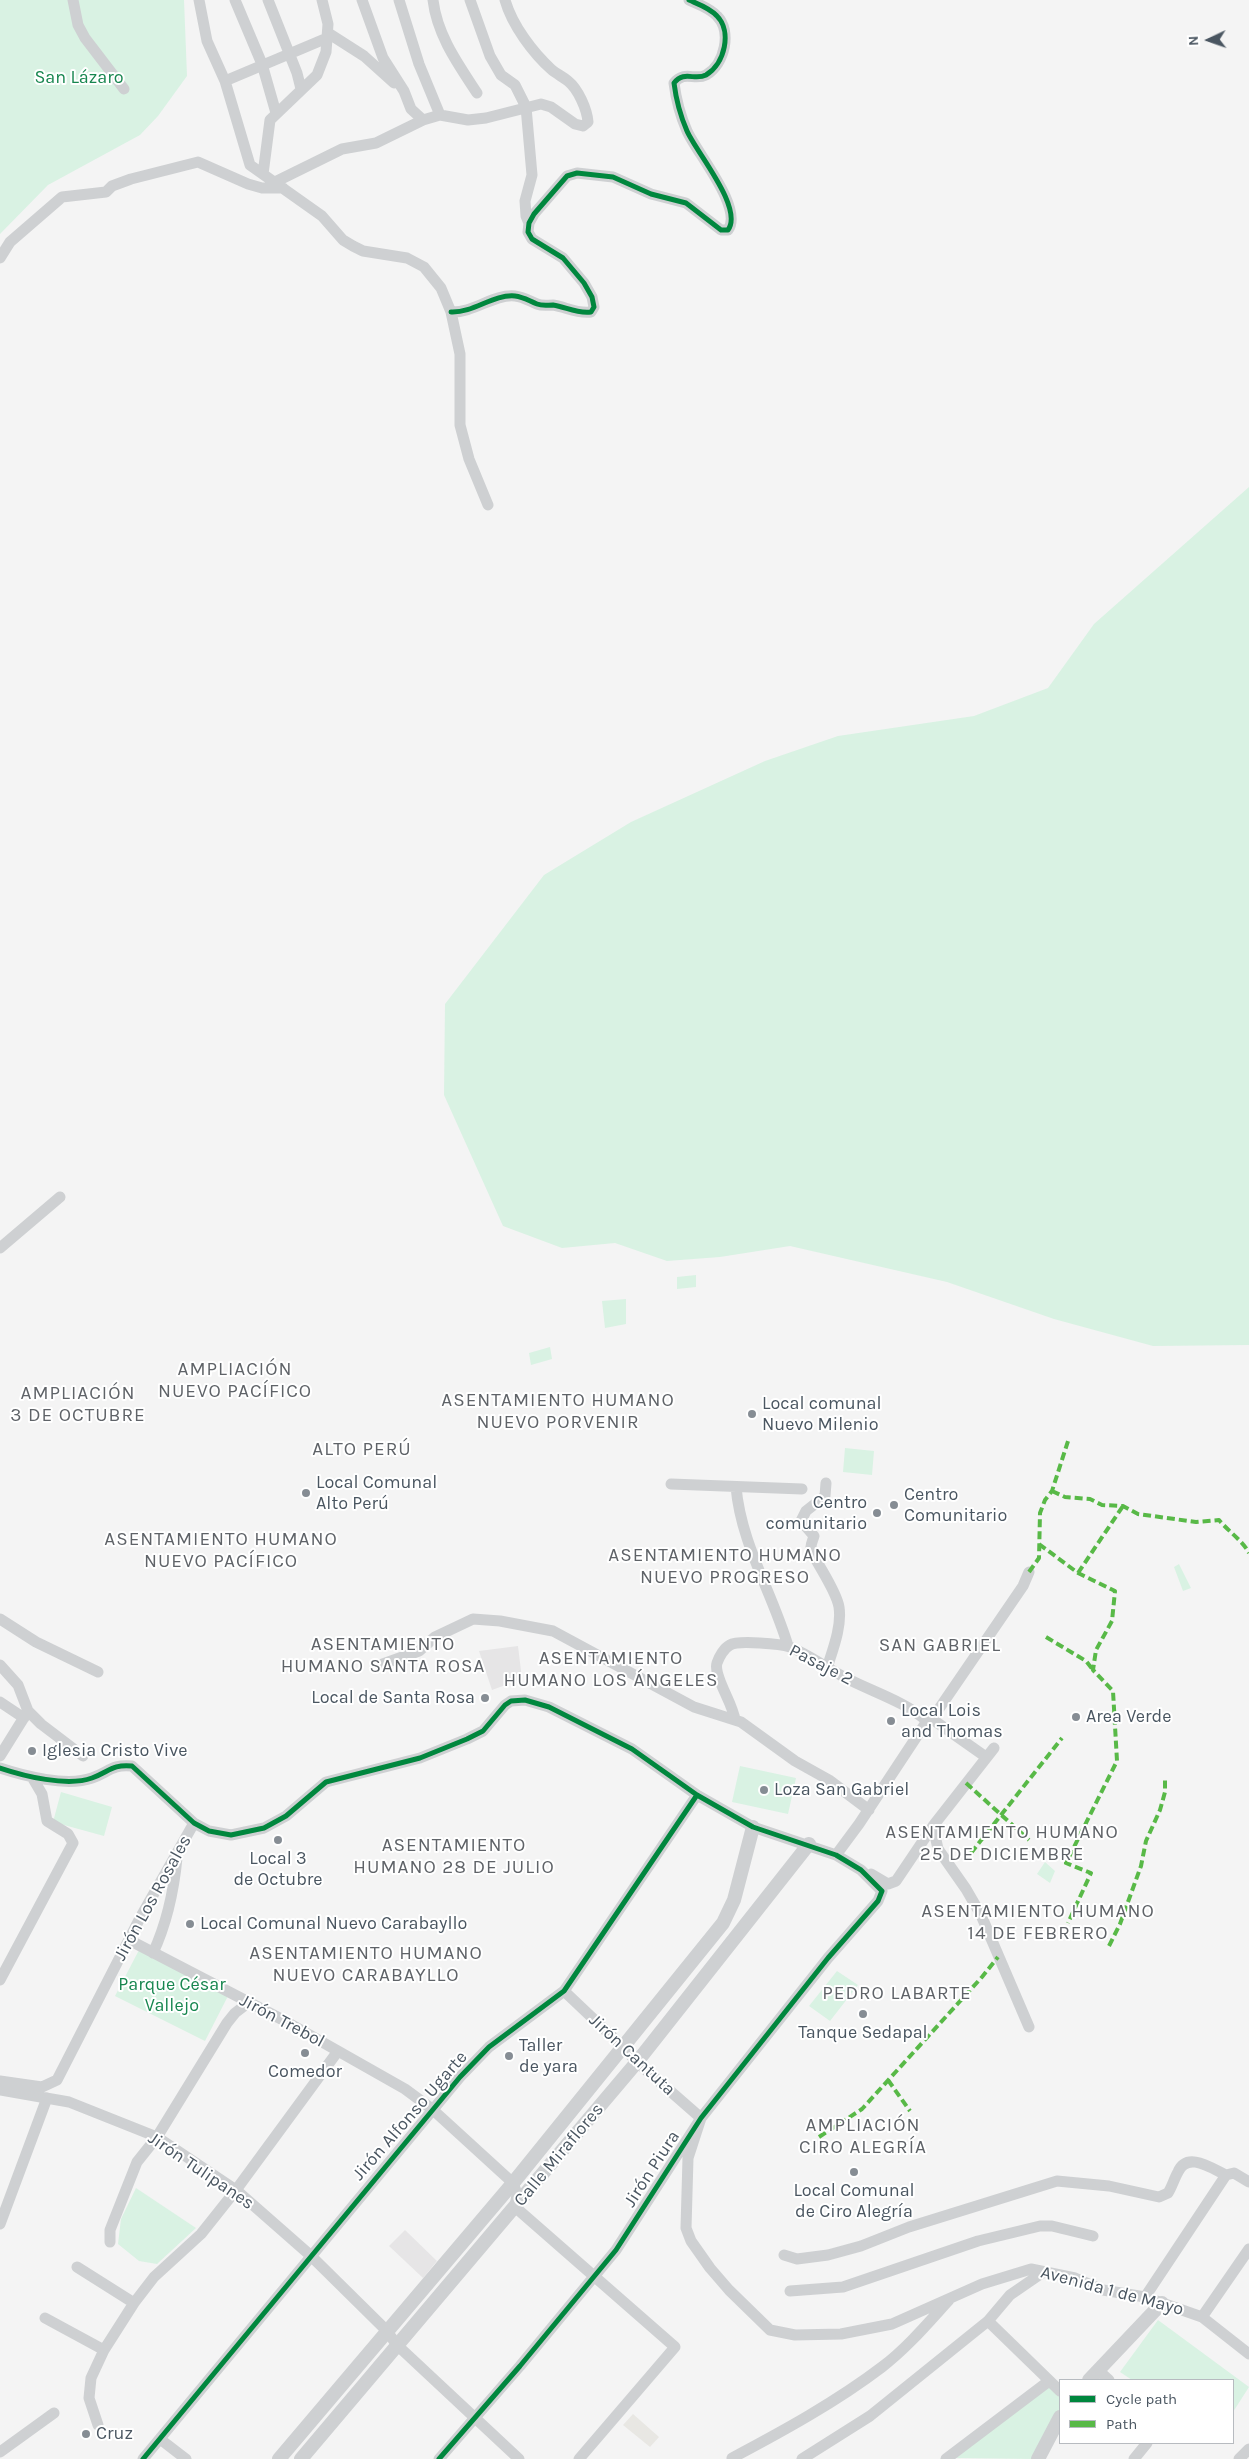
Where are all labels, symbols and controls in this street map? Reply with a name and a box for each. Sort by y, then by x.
north arrow [1184,15,1234,65]
text: N [1185,35,1202,46]
park label: San Lázaro [34,67,124,89]
district label: AMPLIACIÓN NUEVO PACÍFICO [156,1359,314,1403]
district label: AMPLIACIÓN 3 DE OCTUBRE [9,1383,147,1427]
district label: ASENTAMIENTO HUMANO NUEVO PORVENIR [439,1390,677,1434]
place label: Local comunal Nuevo Milenio [762,1393,881,1436]
marker: Local comunal Nuevo Milenio [746,1408,758,1420]
district label: ALTO PERÚ [311,1439,413,1461]
place label: Local Comunal Alto Perú [316,1472,437,1515]
place label: Centro Comunitario [904,1484,1007,1526]
marker: Local Comunal Alto Perú [300,1487,312,1499]
place label: Centro comunitario [766,1492,867,1535]
marker: Centro Comunitario [888,1499,900,1511]
marker: Centro comunitario [871,1507,883,1519]
district label: ASENTAMIENTO HUMANO NUEVO PACÍFICO [102,1529,340,1573]
district label: ASENTAMIENTO HUMANO NUEVO PROGRESO [606,1545,844,1589]
district label: ASENTAMIENTO HUMANO SANTA ROSA [279,1634,487,1678]
district label: SAN GABRIEL [877,1635,1003,1657]
street label: Pasaje 2 [785,1640,857,1690]
district label: ASENTAMIENTO HUMANO LOS ÁNGELES [501,1648,721,1692]
place label: Local de Santa Rosa [311,1687,475,1709]
marker: Local de Santa Rosa [479,1692,491,1704]
place label: Local Lois and Thomas [901,1700,1003,1742]
place label: Area Verde [1086,1706,1171,1728]
marker: Area Verde [1070,1711,1082,1723]
marker: Local Lois and Thomas [885,1715,897,1727]
place label: Iglesia Cristo Vive [42,1740,188,1762]
marker: Iglesia Cristo Vive [26,1745,38,1757]
place label: Loza San Gabriel [774,1779,909,1801]
marker: Loza San Gabriel [758,1784,770,1796]
district label: ASENTAMIENTO HUMANO 25 DE DICIEMBRE [883,1822,1121,1866]
street label: Jirón Los Rosales [110,1832,196,1964]
marker: Local 3 de Octubre [272,1834,284,1846]
district label: ASENTAMIENTO HUMANO 28 DE JULIO [351,1835,557,1879]
place label: Local 3 de Octubre [233,1848,323,1890]
district label: ASENTAMIENTO HUMANO 14 DE FEBRERO [919,1901,1157,1945]
place label: Local Comunal Nuevo Carabayllo [200,1913,467,1935]
marker: Local Comunal Nuevo Carabayllo [184,1918,196,1930]
district label: ASENTAMIENTO HUMANO NUEVO CARABAYLLO [247,1943,485,1987]
park label: Parque César Vallejo [118,1974,226,2016]
district label: PEDRO LABARTE [821,1983,973,2005]
street label: Jirón Trebol [236,1990,328,2052]
marker: Tanque Sedapal [857,2008,869,2020]
street label: Jirón Cantuta [584,2010,680,2100]
place label: Tanque Sedapal [798,2022,928,2044]
place label: Taller de yara [519,2035,578,2078]
marker: Comedor [299,2047,311,2059]
street label: Jirón Alfonso Ugarte [348,2047,472,2185]
marker: Taller de yara [503,2050,515,2062]
place label: Comedor [268,2061,342,2083]
street label: Calle Miraflores [510,2099,608,2211]
district label: AMPLIACIÓN CIRO ALEGRÍA [798,2115,928,2159]
street label: Jirón Piura [619,2127,685,2211]
street label: Jirón Tulipanes [144,2128,258,2214]
marker: Local Comunal de Ciro Alegría [848,2166,860,2178]
place label: Local Comunal de Ciro Alegría [793,2180,915,2222]
street label: Avenida 1 de Mayo [1038,2262,1186,2320]
legend [1059,2379,1234,2444]
text: Cycle path [1106,2390,1177,2408]
text: Path [1106,2415,1137,2433]
place label: Cruz [96,2423,133,2445]
marker: Cruz [80,2428,92,2440]

